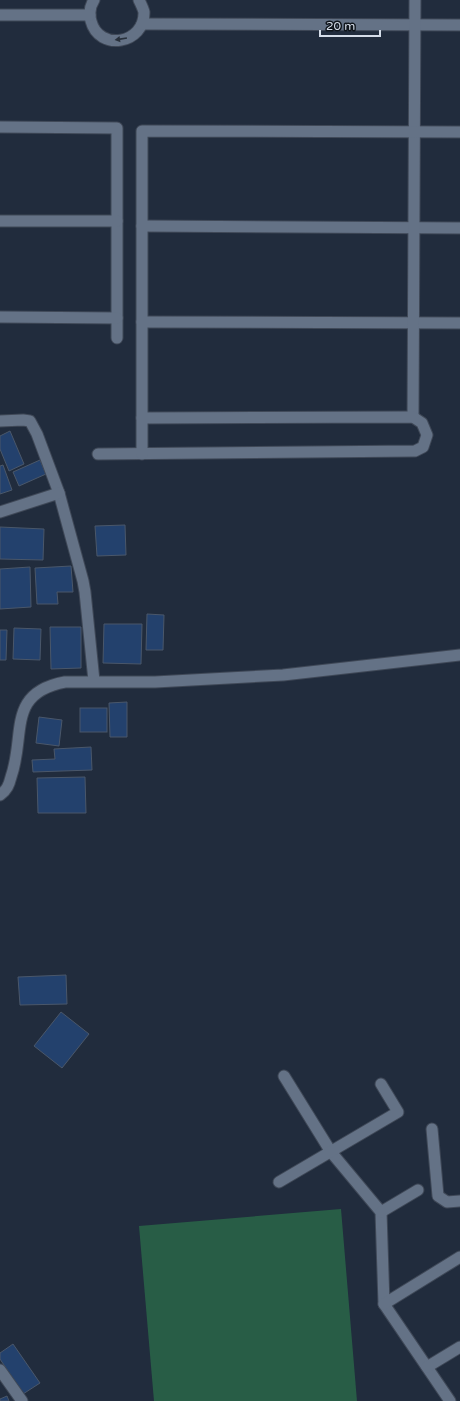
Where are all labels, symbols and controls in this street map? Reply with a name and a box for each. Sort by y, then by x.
scale bar [320,12,380,38]
text: 20 m [326,19,355,33]
one-way arrow [114,37,127,43]

